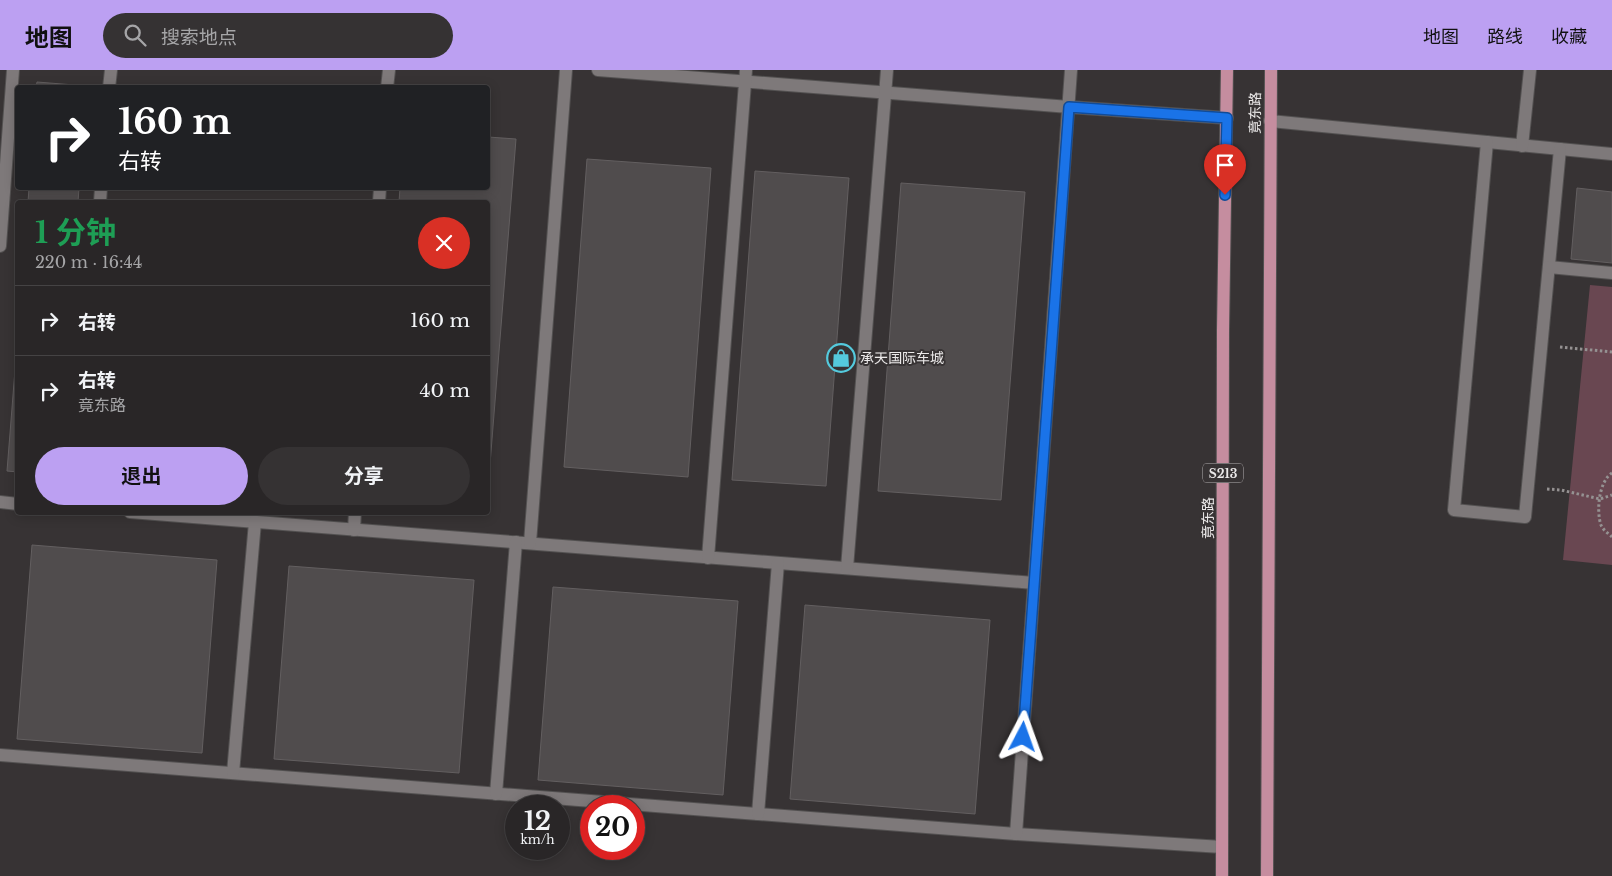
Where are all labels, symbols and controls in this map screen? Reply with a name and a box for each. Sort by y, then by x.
search box [103,13,453,58]
icon: search [121,21,149,49]
text: 地图 [25,23,73,52]
text: 搜索地点 [161,26,237,49]
text: 地图 [1423,26,1459,48]
text: 路线 [1487,26,1523,48]
text: 收藏 [1551,26,1587,48]
street label: 竟东路 [1246,92,1264,134]
text: 160 m [118,100,231,143]
icon: right [35,105,100,170]
pin [1204,144,1246,195]
text: 右转 [118,148,162,175]
icon: arrive [1211,151,1239,179]
text: 1 分钟 [35,214,116,251]
button: close [418,217,470,269]
text: 220 m · 16:44 [35,252,142,272]
icon: right [35,307,63,335]
text: 160 m [410,309,470,332]
text: 右转 [78,311,116,334]
shop icon: 承天国际车城 [826,343,856,373]
place label: 承天国际车城 [860,349,944,367]
text: 右转 [78,369,116,392]
icon: right [35,377,63,405]
text: 40 m [419,379,470,402]
text: 竟东路 [78,395,126,415]
button: 退出 [35,447,248,505]
button: 分享 [258,447,470,505]
road number: S213 [1203,463,1243,482]
street label: 竟东路 [1199,497,1217,539]
position arrow [996,710,1048,762]
speed limit sign: 20 [580,795,645,860]
text: 12 [524,806,551,837]
text: km/h [520,832,555,847]

